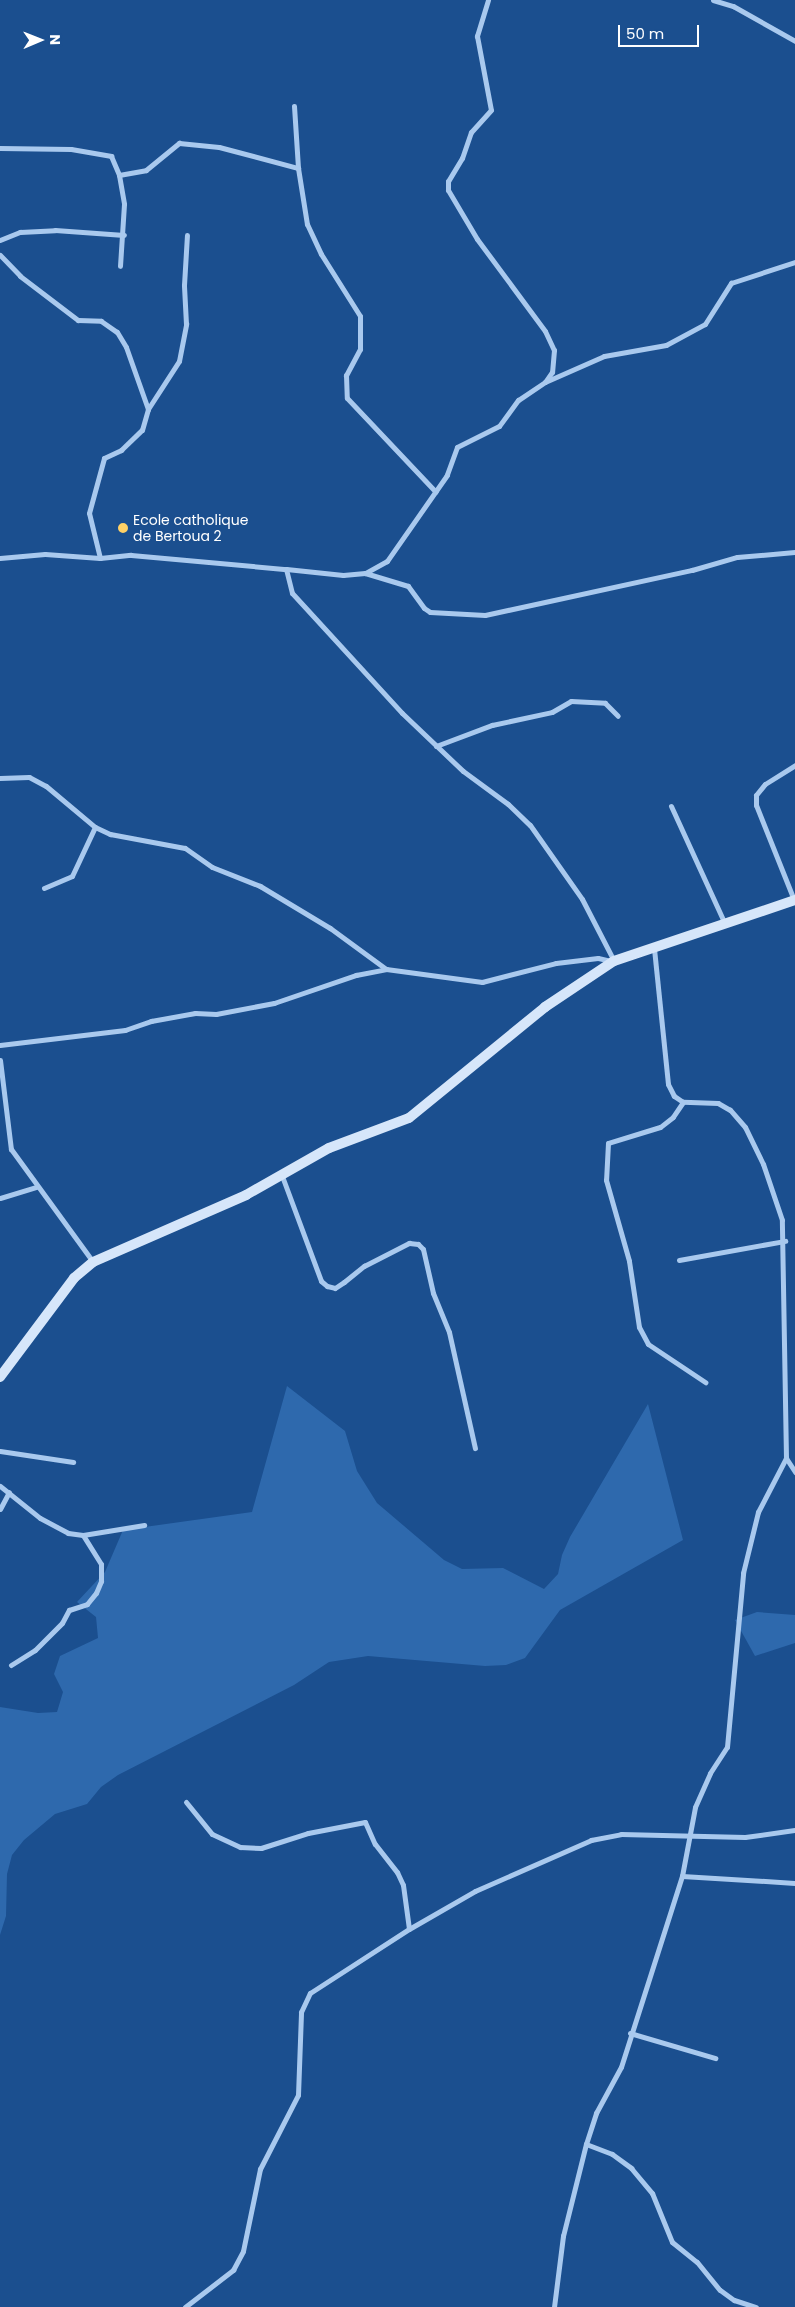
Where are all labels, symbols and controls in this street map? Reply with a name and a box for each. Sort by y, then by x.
north arrow [15,15,65,65]
scale bar [620,15,701,47]
text: 50 m [626,23,664,44]
text: N [45,34,65,45]
place label: Ecole catholique de Bertoua 2 [133,512,248,544]
marker: Ecole catholique de Bertoua 2 [117,522,129,534]

